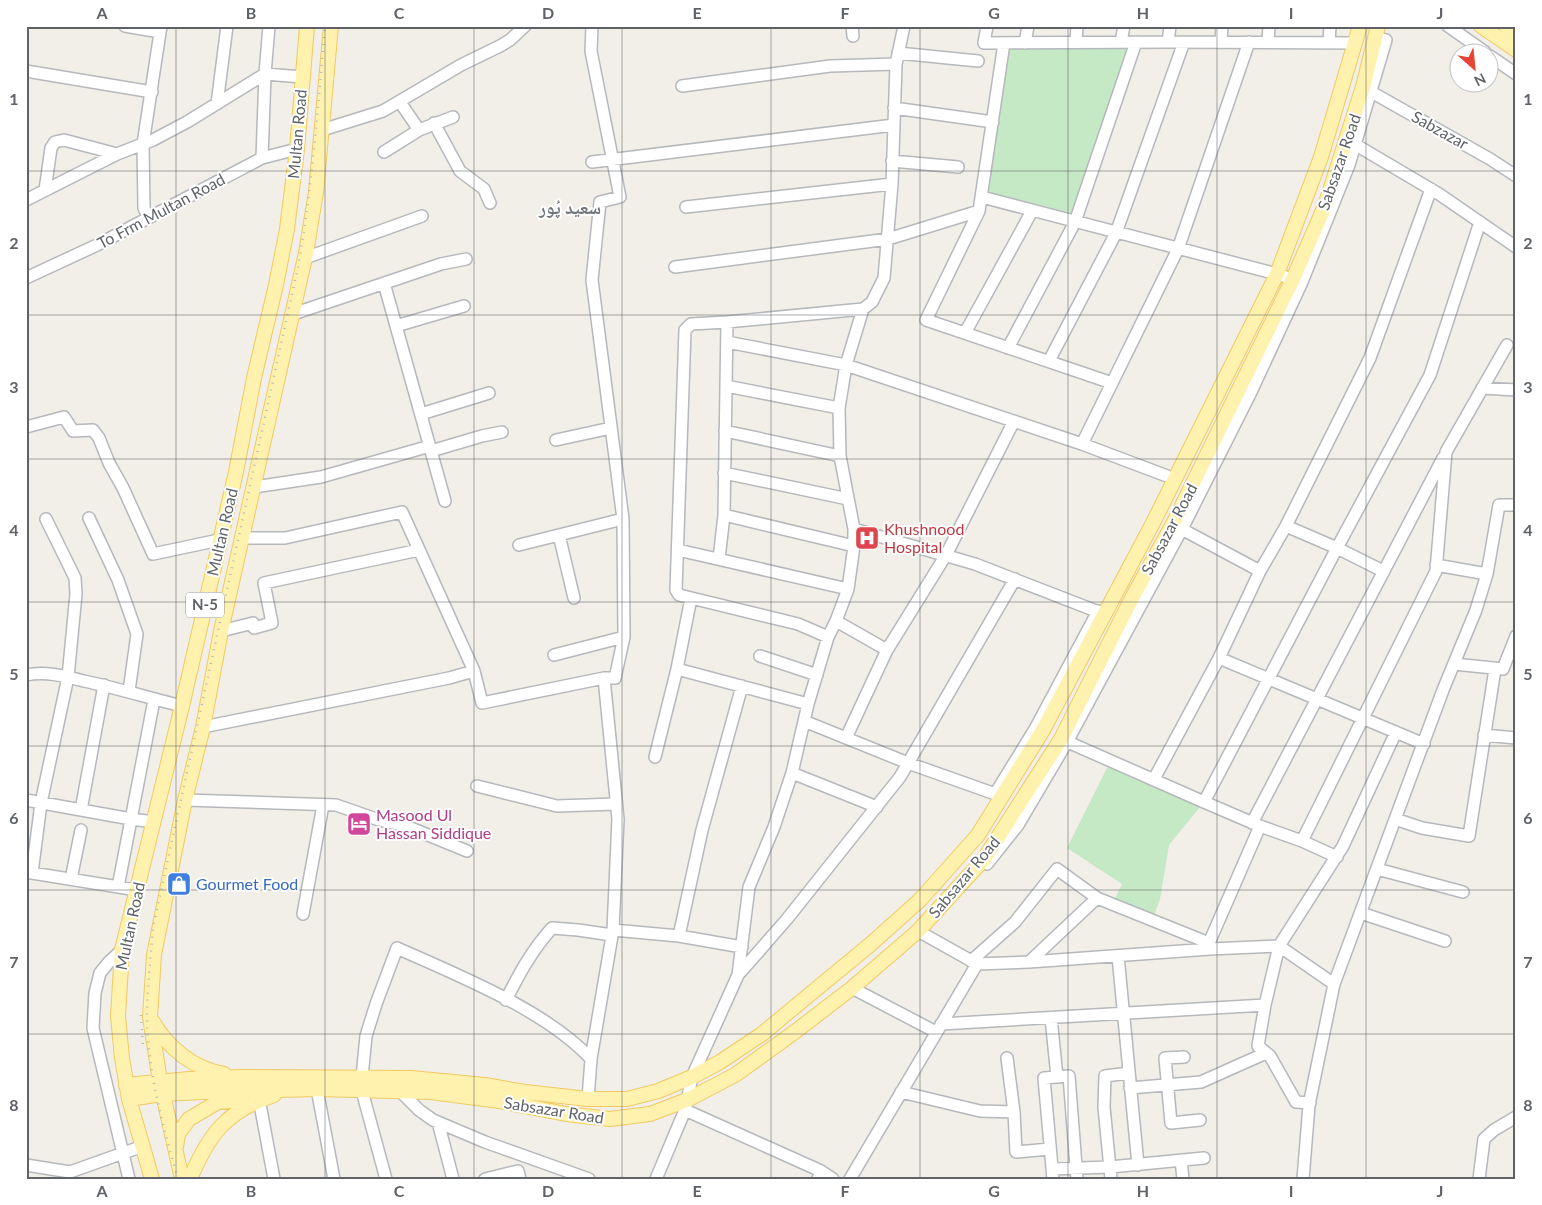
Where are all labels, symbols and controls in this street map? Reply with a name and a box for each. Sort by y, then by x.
text: A [95,3,108,22]
text: B [246,3,256,22]
text: C [394,3,405,22]
text: D [542,3,554,22]
text: E [692,3,702,22]
text: F [840,3,850,22]
text: G [988,3,1000,22]
text: H [1137,3,1149,22]
text: I [1289,3,1293,22]
text: J [1437,3,1443,22]
north arrow [1450,42,1500,92]
text: N [1471,70,1489,90]
street label: Multan Road [283,88,310,179]
text: 1 [9,89,19,108]
text: 1 [1523,89,1533,108]
street label: Sabzazar [1409,106,1472,153]
street label: Sabsazar Road [1313,111,1364,213]
street label: To Frm Multan Road [94,169,228,252]
district label: سعید پُور [538,196,601,219]
text: 2 [9,233,19,252]
text: 2 [1523,233,1533,252]
text: 3 [9,377,19,396]
text: 3 [1523,377,1533,396]
street label: Sabsazar Road [1137,480,1201,578]
street label: Multan Road [202,486,241,578]
place label: Khushnood Hospital [884,519,964,556]
text: 4 [9,520,19,539]
text: 4 [1523,520,1533,539]
hospital icon: Khushnood Hospital [854,525,880,551]
road number: N-5 [186,592,224,618]
text: 5 [9,664,19,683]
text: 5 [1523,664,1533,683]
place label: Masood Ul Hassan Siddique [376,805,491,842]
text: 6 [9,808,19,827]
text: 6 [1523,808,1533,827]
hotel icon: Masood Ul Hassan Siddique [346,811,372,837]
street label: Sabsazar Road [924,832,1003,921]
shop icon: Gourmet Food [166,871,192,897]
place label: Gourmet Food [196,874,298,893]
street label: Multan Road [111,880,148,972]
text: 7 [9,952,19,971]
text: 7 [1523,952,1533,971]
street label: Sabsazar Road [503,1092,605,1127]
text: 8 [9,1095,19,1114]
text: 8 [1523,1095,1533,1114]
text: A [95,1181,108,1200]
text: B [246,1181,256,1200]
text: C [394,1181,405,1200]
text: D [542,1181,554,1200]
text: E [692,1181,702,1200]
text: F [840,1181,850,1200]
text: G [988,1181,1000,1200]
text: H [1137,1181,1149,1200]
text: I [1289,1181,1293,1200]
text: J [1437,1181,1443,1200]

